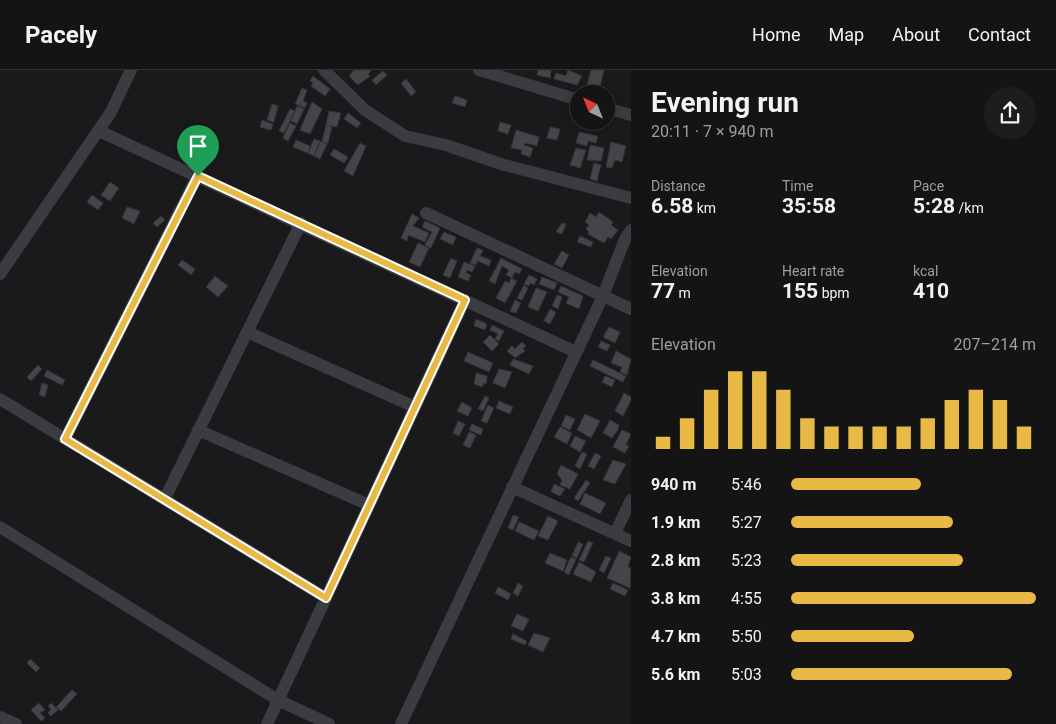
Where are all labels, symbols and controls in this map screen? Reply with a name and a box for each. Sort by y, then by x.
text: Pacely [25,21,97,49]
text: Home [752,24,801,45]
text: Map [829,24,864,45]
text: About [892,24,940,45]
text: Contact [968,24,1031,45]
north arrow [570,85,615,130]
map controls [570,85,615,130]
text: Evening run [651,86,799,119]
button: share [984,87,1036,139]
text: 20:11 · 7 × 940 m [651,122,773,141]
pin [177,125,219,176]
icon: arrive [184,132,212,160]
text: Distance [651,178,706,194]
text: Time [782,178,813,194]
text: Pace [913,178,944,194]
text: 6.58 [651,194,693,218]
text: 35:58 [782,194,836,218]
text: 5:28 [913,194,955,218]
text: km [693,200,716,216]
text: /km [955,200,984,216]
text: Elevation [651,263,708,279]
text: Heart rate [782,263,844,279]
text: kcal [913,263,938,279]
text: 77 [651,279,675,303]
text: 155 [782,279,818,303]
text: 410 [913,279,949,303]
text: m [675,285,691,301]
text: bpm [818,285,850,301]
text: Elevation [651,335,716,354]
text: 207–214 m [954,335,1036,354]
text: 940 m [651,475,696,494]
text: 5:46 [731,475,762,494]
text: 1.9 km [651,513,700,532]
text: 5:27 [731,513,762,532]
text: 2.8 km [651,551,700,570]
text: 5:23 [731,551,762,570]
text: 3.8 km [651,589,700,608]
text: 4:55 [731,589,762,608]
text: 4.7 km [651,627,700,646]
text: 5:50 [731,627,762,646]
text: 5.6 km [651,665,700,684]
text: 5:03 [731,665,762,684]

